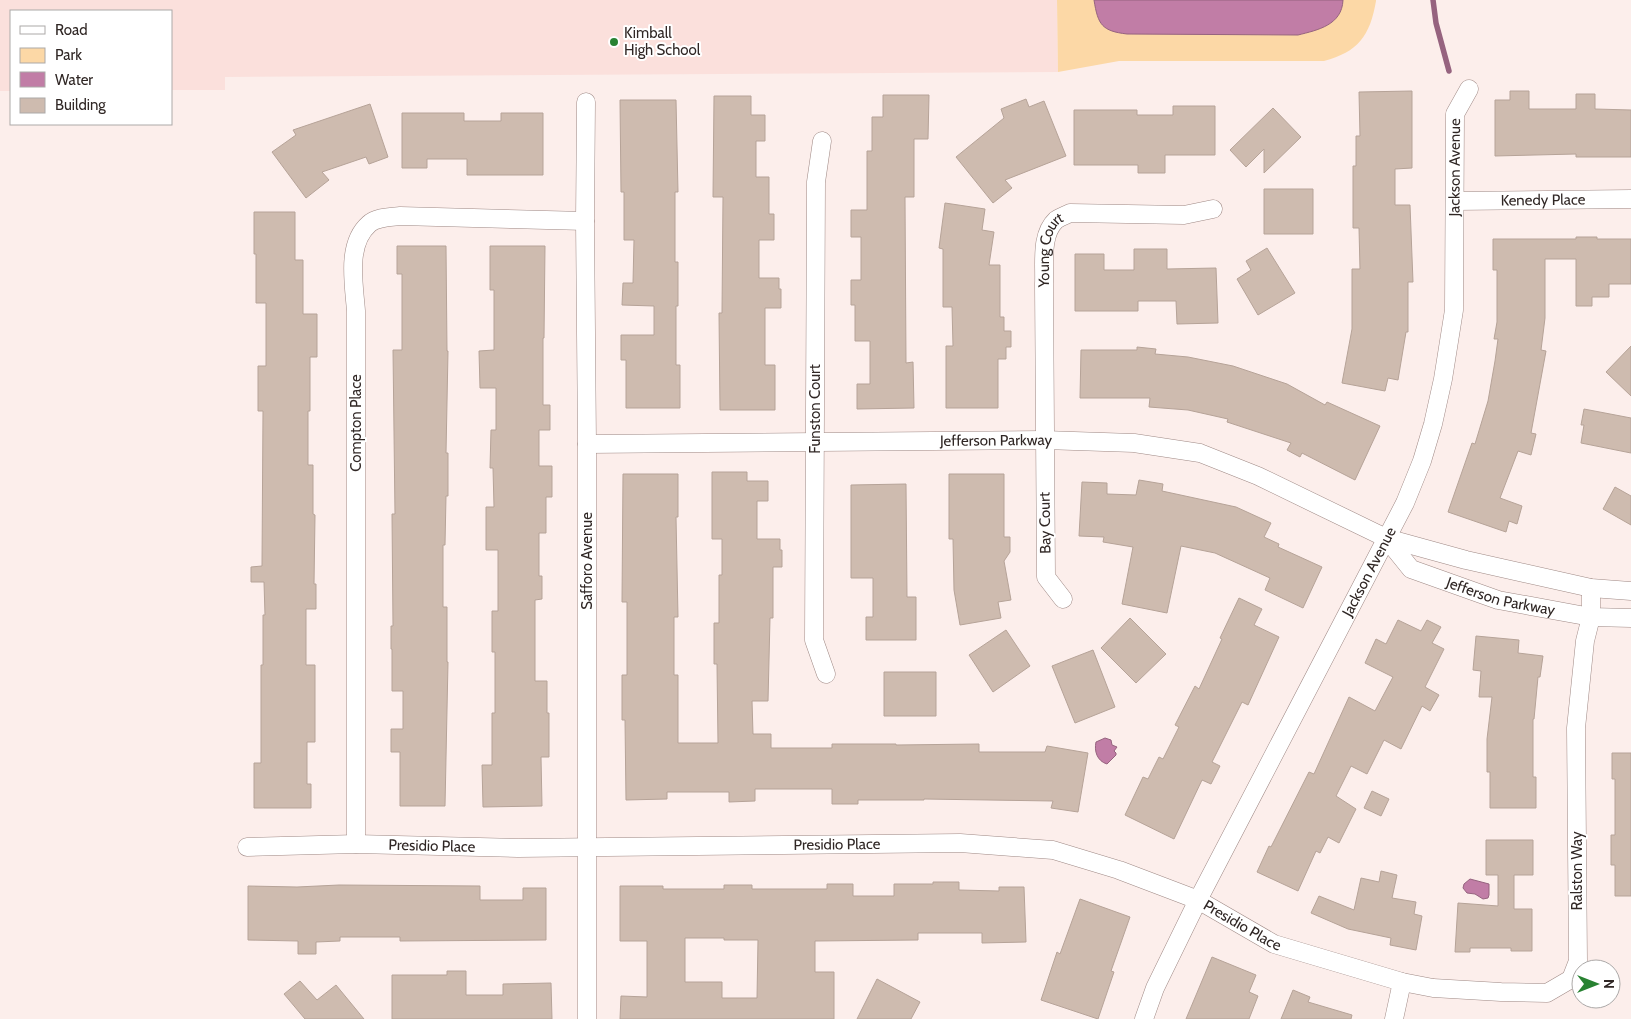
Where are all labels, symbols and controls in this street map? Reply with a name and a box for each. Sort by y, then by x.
legend [10,10,172,125]
text: Road [55,21,88,39]
place label: Kimball High School [624,24,701,59]
marker: Kimball High School [608,36,620,48]
text: Park [55,46,82,64]
text: Water [55,71,93,89]
text: Building [55,96,106,114]
street label: Jackson Avenue [1445,118,1464,218]
street label: Kenedy Place [1501,191,1586,209]
street label: Young Court [1035,209,1066,289]
street label: Funston Court [806,364,824,454]
street label: Compton Place [347,374,365,472]
street label: Jefferson Parkway [939,431,1053,450]
street label: Bay Court [1035,492,1055,554]
street label: Safforo Avenue [578,512,596,610]
street label: Jackson Avenue [1338,524,1400,620]
street label: Jefferson Parkway [1443,573,1557,619]
street label: Ralston Way [1568,831,1586,911]
street label: Presidio Place [793,835,881,854]
street label: Presidio Place [388,836,476,856]
street label: Presidio Place [1200,896,1283,955]
north arrow [1571,959,1621,1009]
text: N [1600,979,1618,989]

